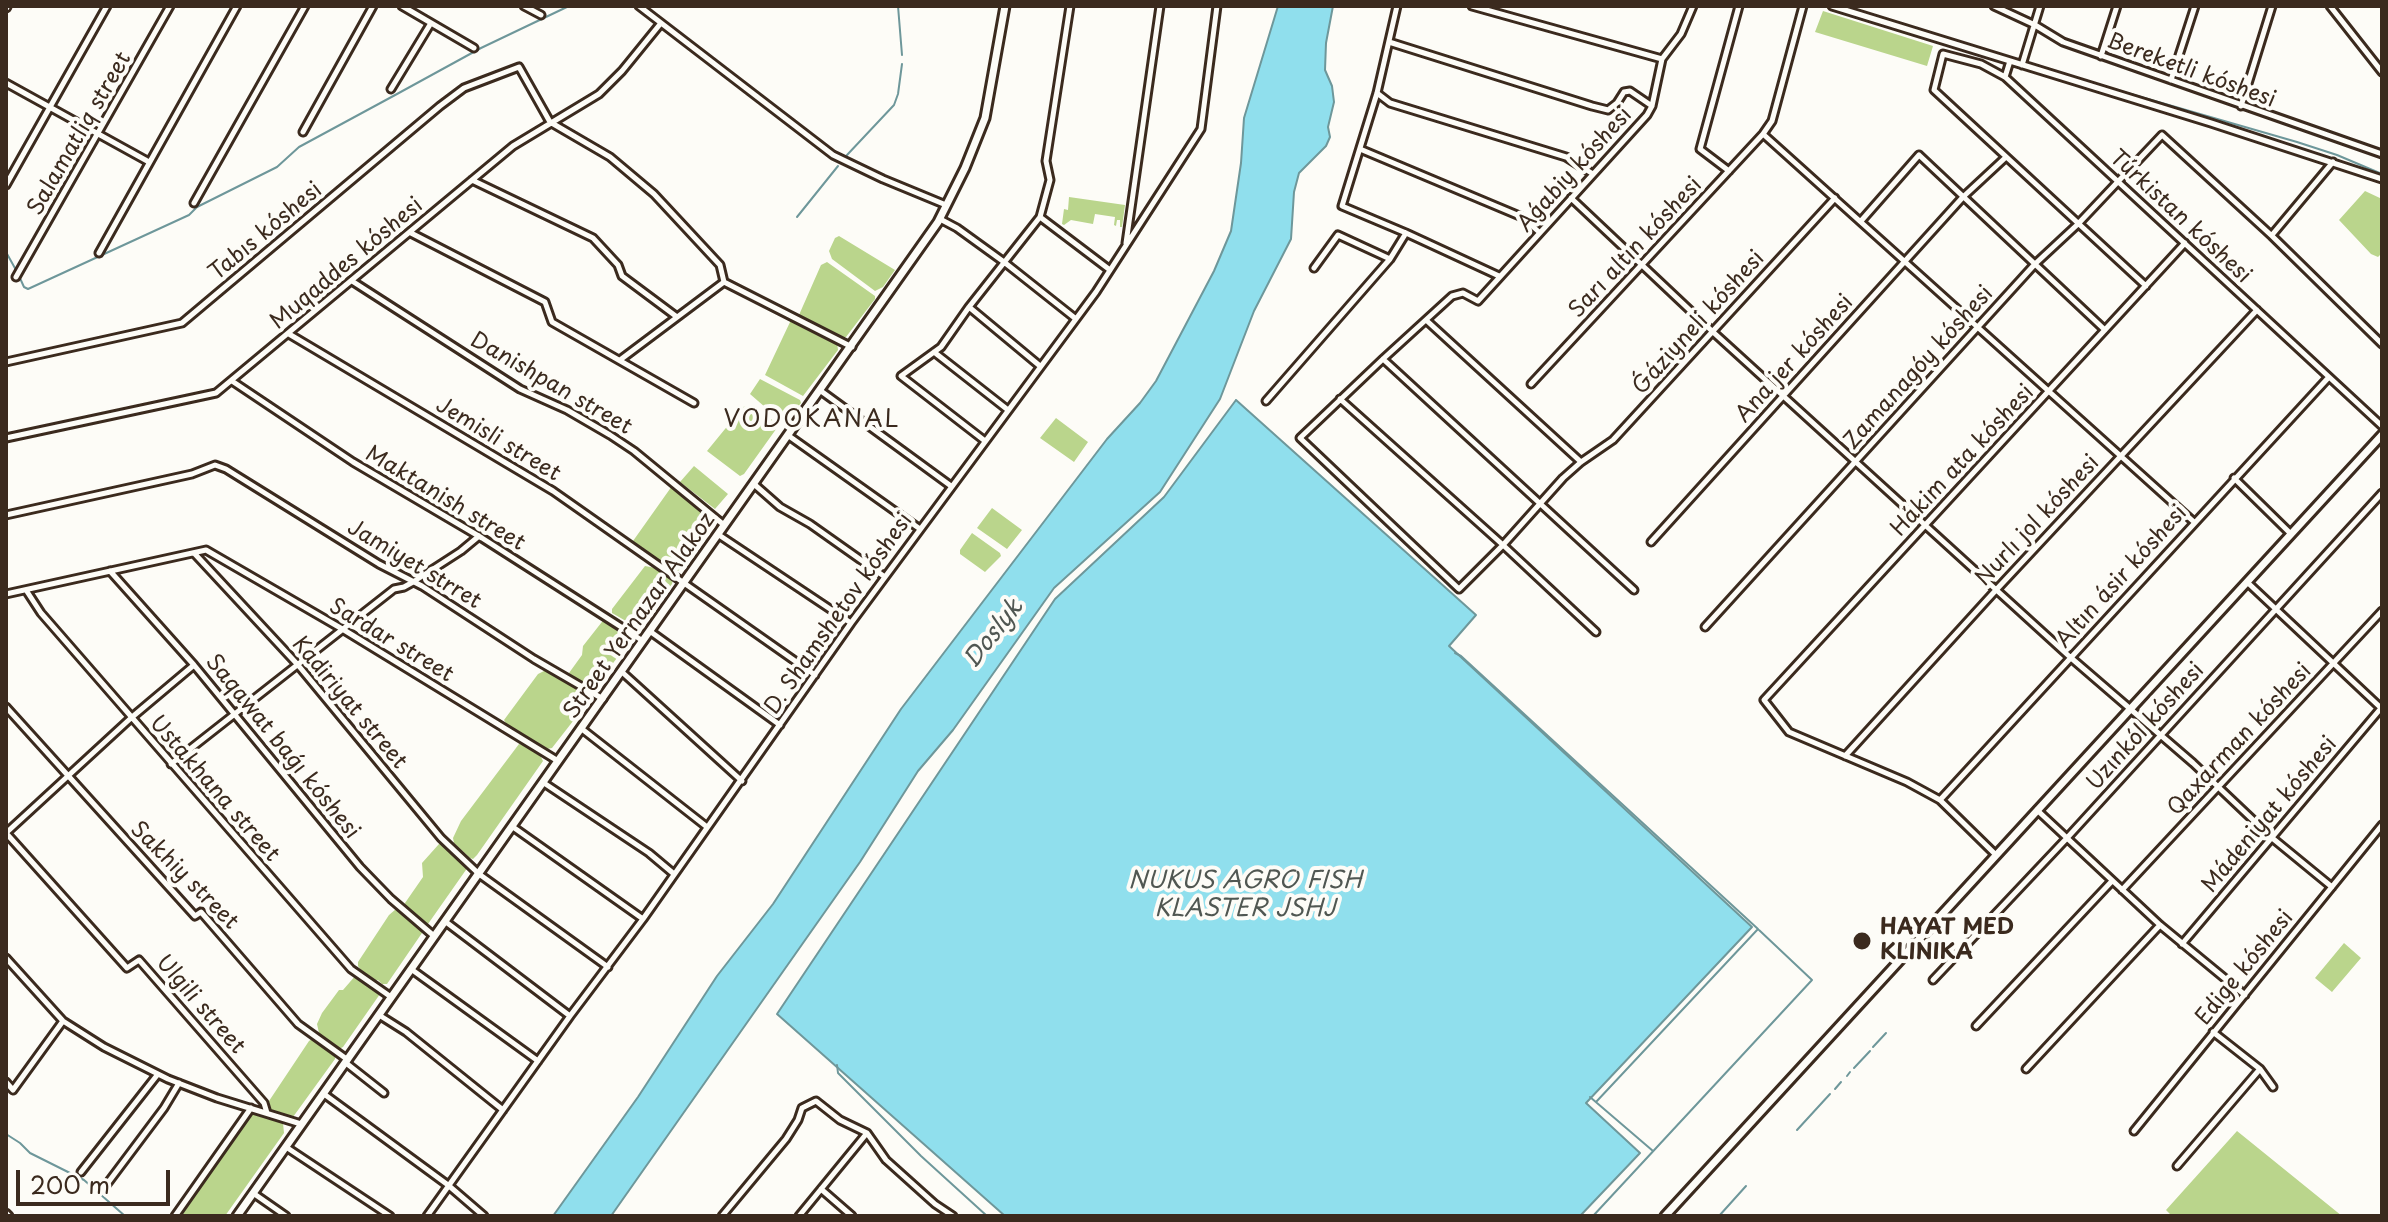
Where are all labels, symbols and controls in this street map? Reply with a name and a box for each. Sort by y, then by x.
street label: Bereketli kóshesi [2103,28,2279,114]
street label: Salamatliq street [22,48,138,220]
street label: Aǵabiy kóshesi [1512,102,1638,238]
street label: Túrkistan kóshesi [2104,145,2256,289]
street label: Sarı altın kóshesi [1564,172,1708,324]
street label: Tabıs kóshesi [204,177,328,287]
street label: Muqaddes kóshesi [265,193,429,335]
street label: Ǵáziyneli kóshesi [1628,246,1770,400]
street label: Zamanagóy kóshesi [1839,281,1999,455]
street label: Ana jer kóshesi [1731,290,1859,428]
street label: Danishpan street [466,327,636,441]
street label: Hákim ata kóshesi [1886,380,2040,542]
street label: Jemisli street [431,392,565,488]
district label: VODOKANAL [725,406,899,434]
street label: Maktanish street [360,441,530,557]
street label: Nurlı jol kóshesi [1971,450,2105,592]
street label: Altın ásir kóshesi [2051,500,2193,654]
street label: Street Yernazar Alakoz [559,508,721,724]
street label: D. Shamshetov kóshesi [759,508,919,720]
street label: Jamiyet strret [342,515,486,615]
street label: Sardar street [324,594,458,688]
water label: Doslyk [958,594,1030,674]
street label: Kadiriyat street [286,631,412,775]
street label: Saqawat baǵı kóshesi [199,649,365,845]
street label: Uzınkól kóshesi [2082,658,2210,796]
street label: Qaxarman kóshesi [2163,658,2317,822]
street label: Ustakhana street [143,711,285,867]
street label: Mádeniyat kóshesi [2197,732,2343,898]
street label: Sakhiy street [125,817,243,935]
water label: NUKUS AGRO FISH KLASTER JSHJ [1128,867,1362,923]
street label: Edige kóshesi [2191,905,2299,1031]
place label: HAYAT MED KLINIKA [1880,915,2014,966]
marker: HAYAT MED KLINIKA [1851,930,1873,952]
street label: Ulgili street [150,950,250,1060]
scale bar [20,1154,174,1204]
text: 200 m [30,1166,110,1202]

